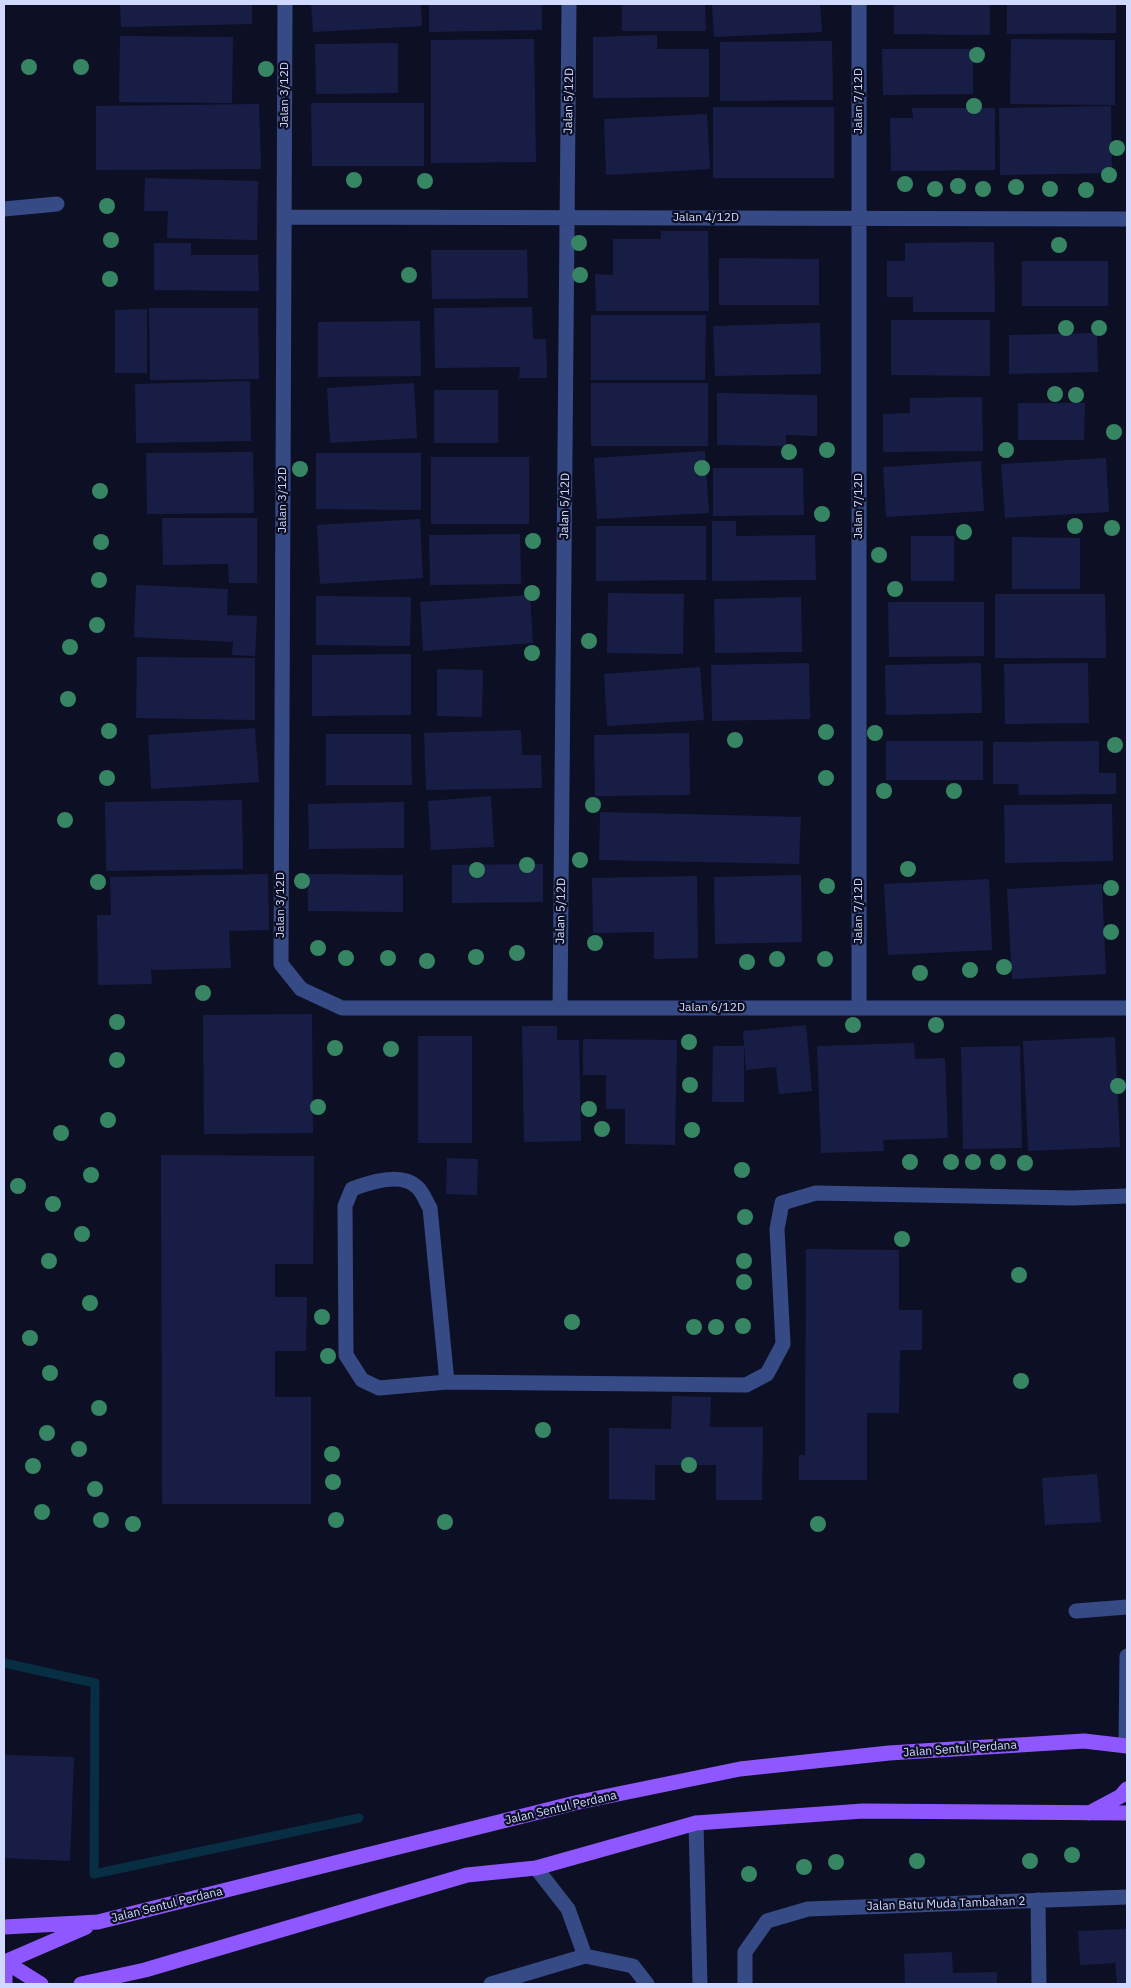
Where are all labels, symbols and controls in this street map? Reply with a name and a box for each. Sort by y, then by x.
street label: Jalan 3/12D [278,62,292,128]
street label: Jalan 5/12D [561,68,577,134]
street label: Jalan 7/12D [852,68,866,134]
street label: Jalan 4/12D [673,211,739,225]
street label: Jalan 3/12D [276,467,290,533]
street label: Jalan 5/12D [557,473,573,539]
street label: Jalan 7/12D [852,473,866,539]
street label: Jalan 3/12D [274,872,288,938]
street label: Jalan 5/12D [553,878,569,944]
street label: Jalan 7/12D [852,878,866,944]
street label: Jalan 6/12D [679,1001,745,1015]
street label: Jalan Sentul Perdana [903,1738,1017,1760]
street label: Jalan Sentul Perdana [504,1788,618,1828]
street label: Jalan Sentul Perdana [110,1884,224,1926]
street label: Jalan Batu Muda Tambahan 2 [866,1894,1026,1914]

